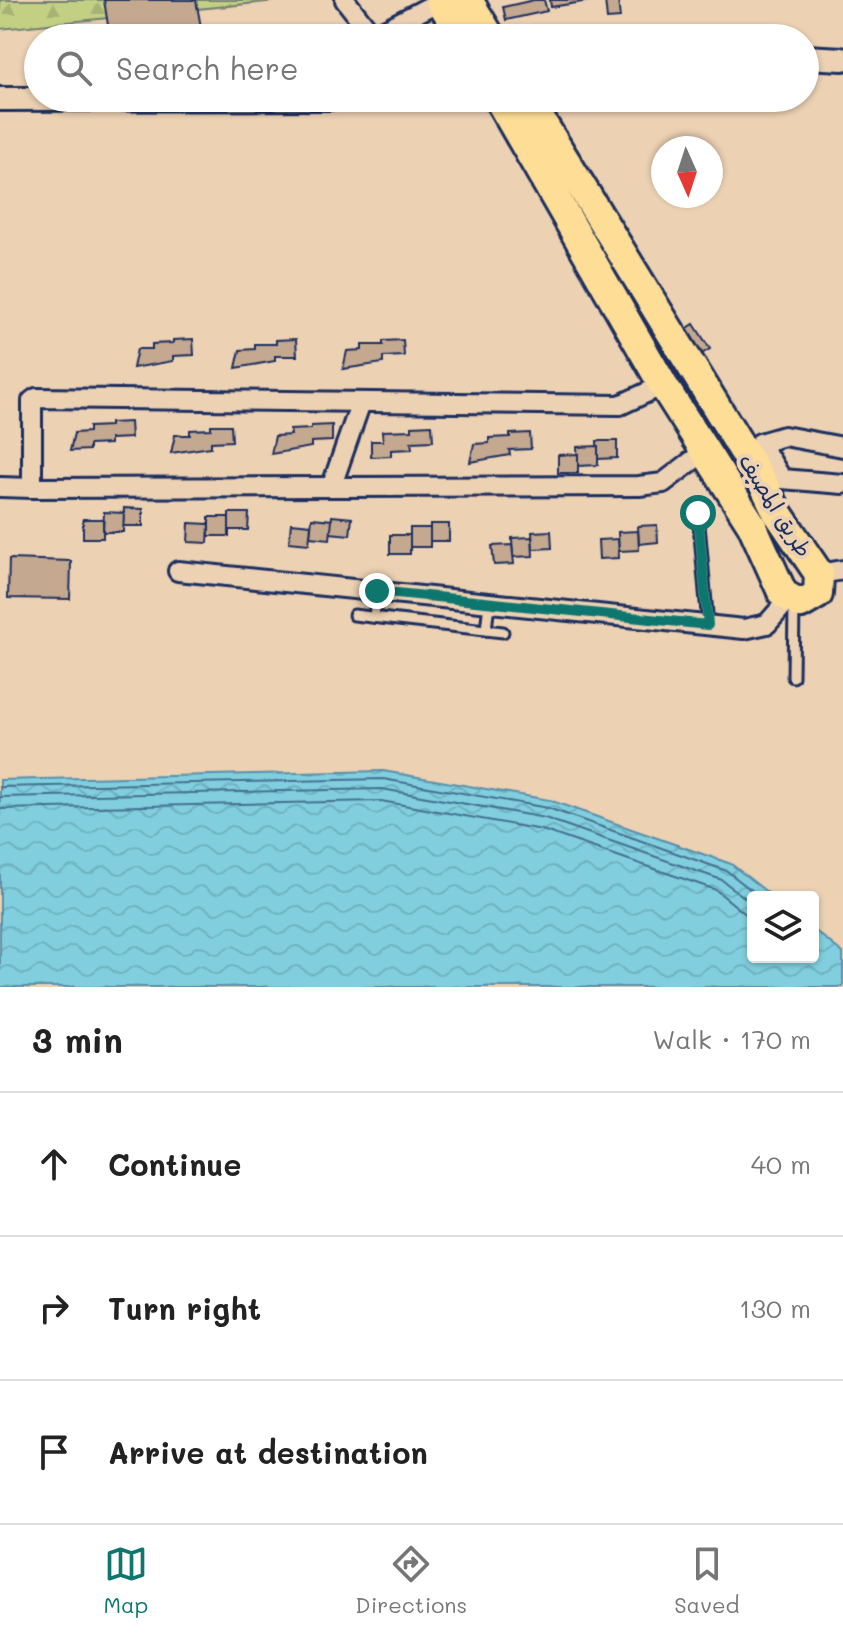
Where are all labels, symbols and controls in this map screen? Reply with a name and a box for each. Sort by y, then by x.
search box [24,24,819,112]
icon: search [52,46,96,90]
text: Search here [116,48,299,88]
north arrow [651,136,723,208]
street label: طريق المصيف [733,448,819,562]
route start [680,495,716,531]
route end [359,573,395,609]
map controls [747,891,819,963]
button: layers [747,891,819,963]
text: 3 min [32,1017,123,1062]
text: Walk · 170 m [653,1022,811,1056]
icon: ahead [32,1142,76,1186]
text: Continue [108,1144,241,1184]
text: 40 m [751,1147,811,1181]
icon: right [32,1286,76,1330]
text: Turn right [108,1288,261,1328]
text: 130 m [739,1291,811,1325]
icon: arrive [32,1430,76,1474]
text: Arrive at destination [108,1432,428,1472]
tab: Map [104,1542,148,1619]
tab: Directions [355,1542,467,1619]
tab: Saved [674,1542,739,1619]

